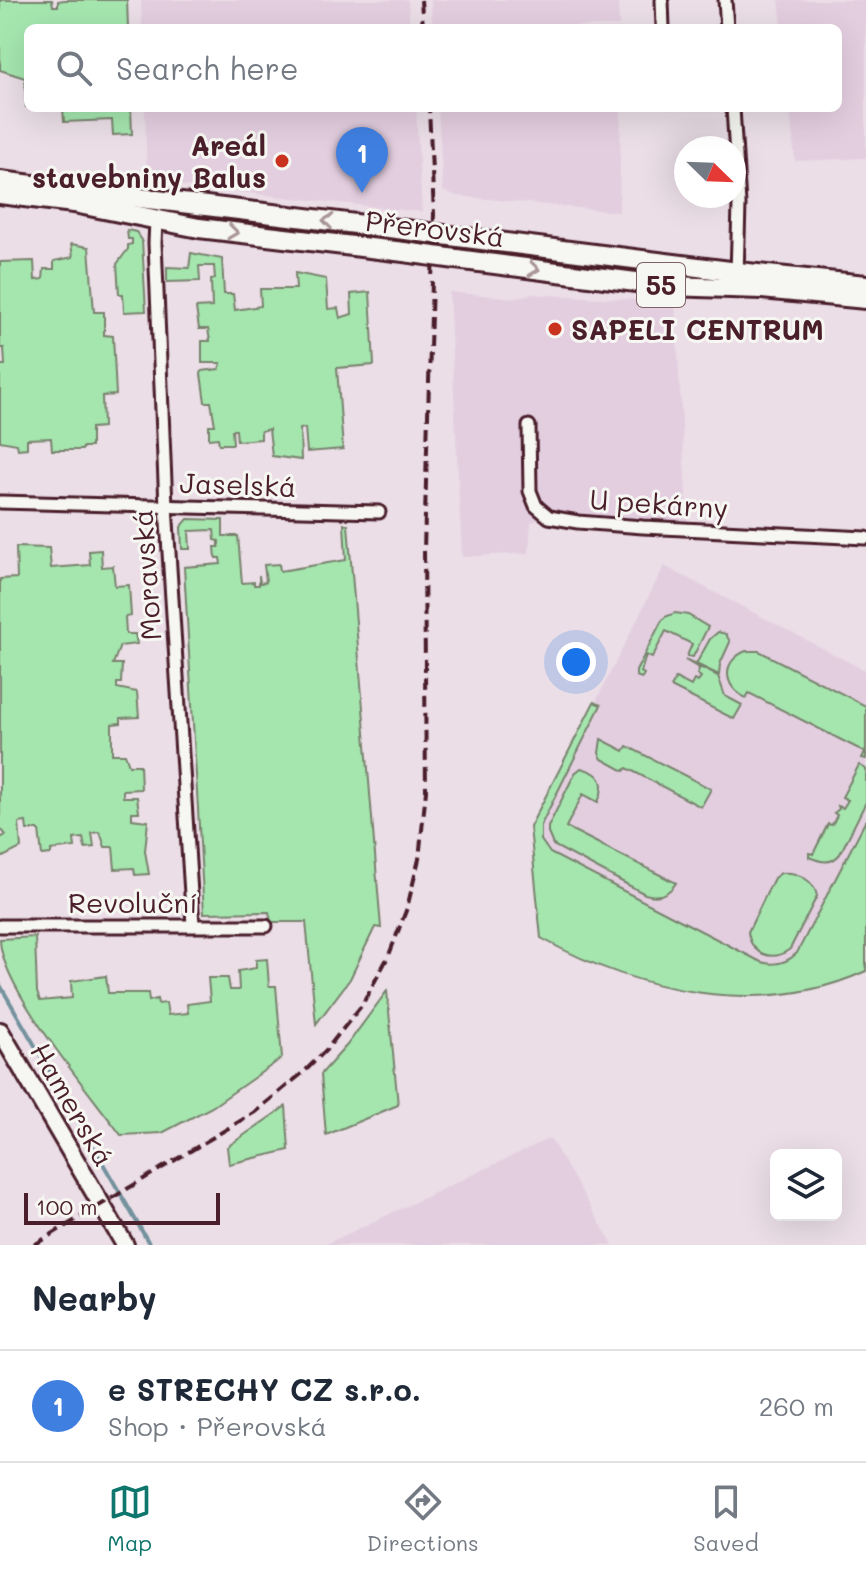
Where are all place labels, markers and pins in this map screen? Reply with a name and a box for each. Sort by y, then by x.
place label: Areál stavebniny Balus [32,127,266,196]
pin: 1 [336,127,388,193]
marker: Areál stavebniny Balus [273,152,291,170]
place label: SAPELI CENTRUM [571,311,824,347]
marker: SAPELI CENTRUM [546,320,564,338]

